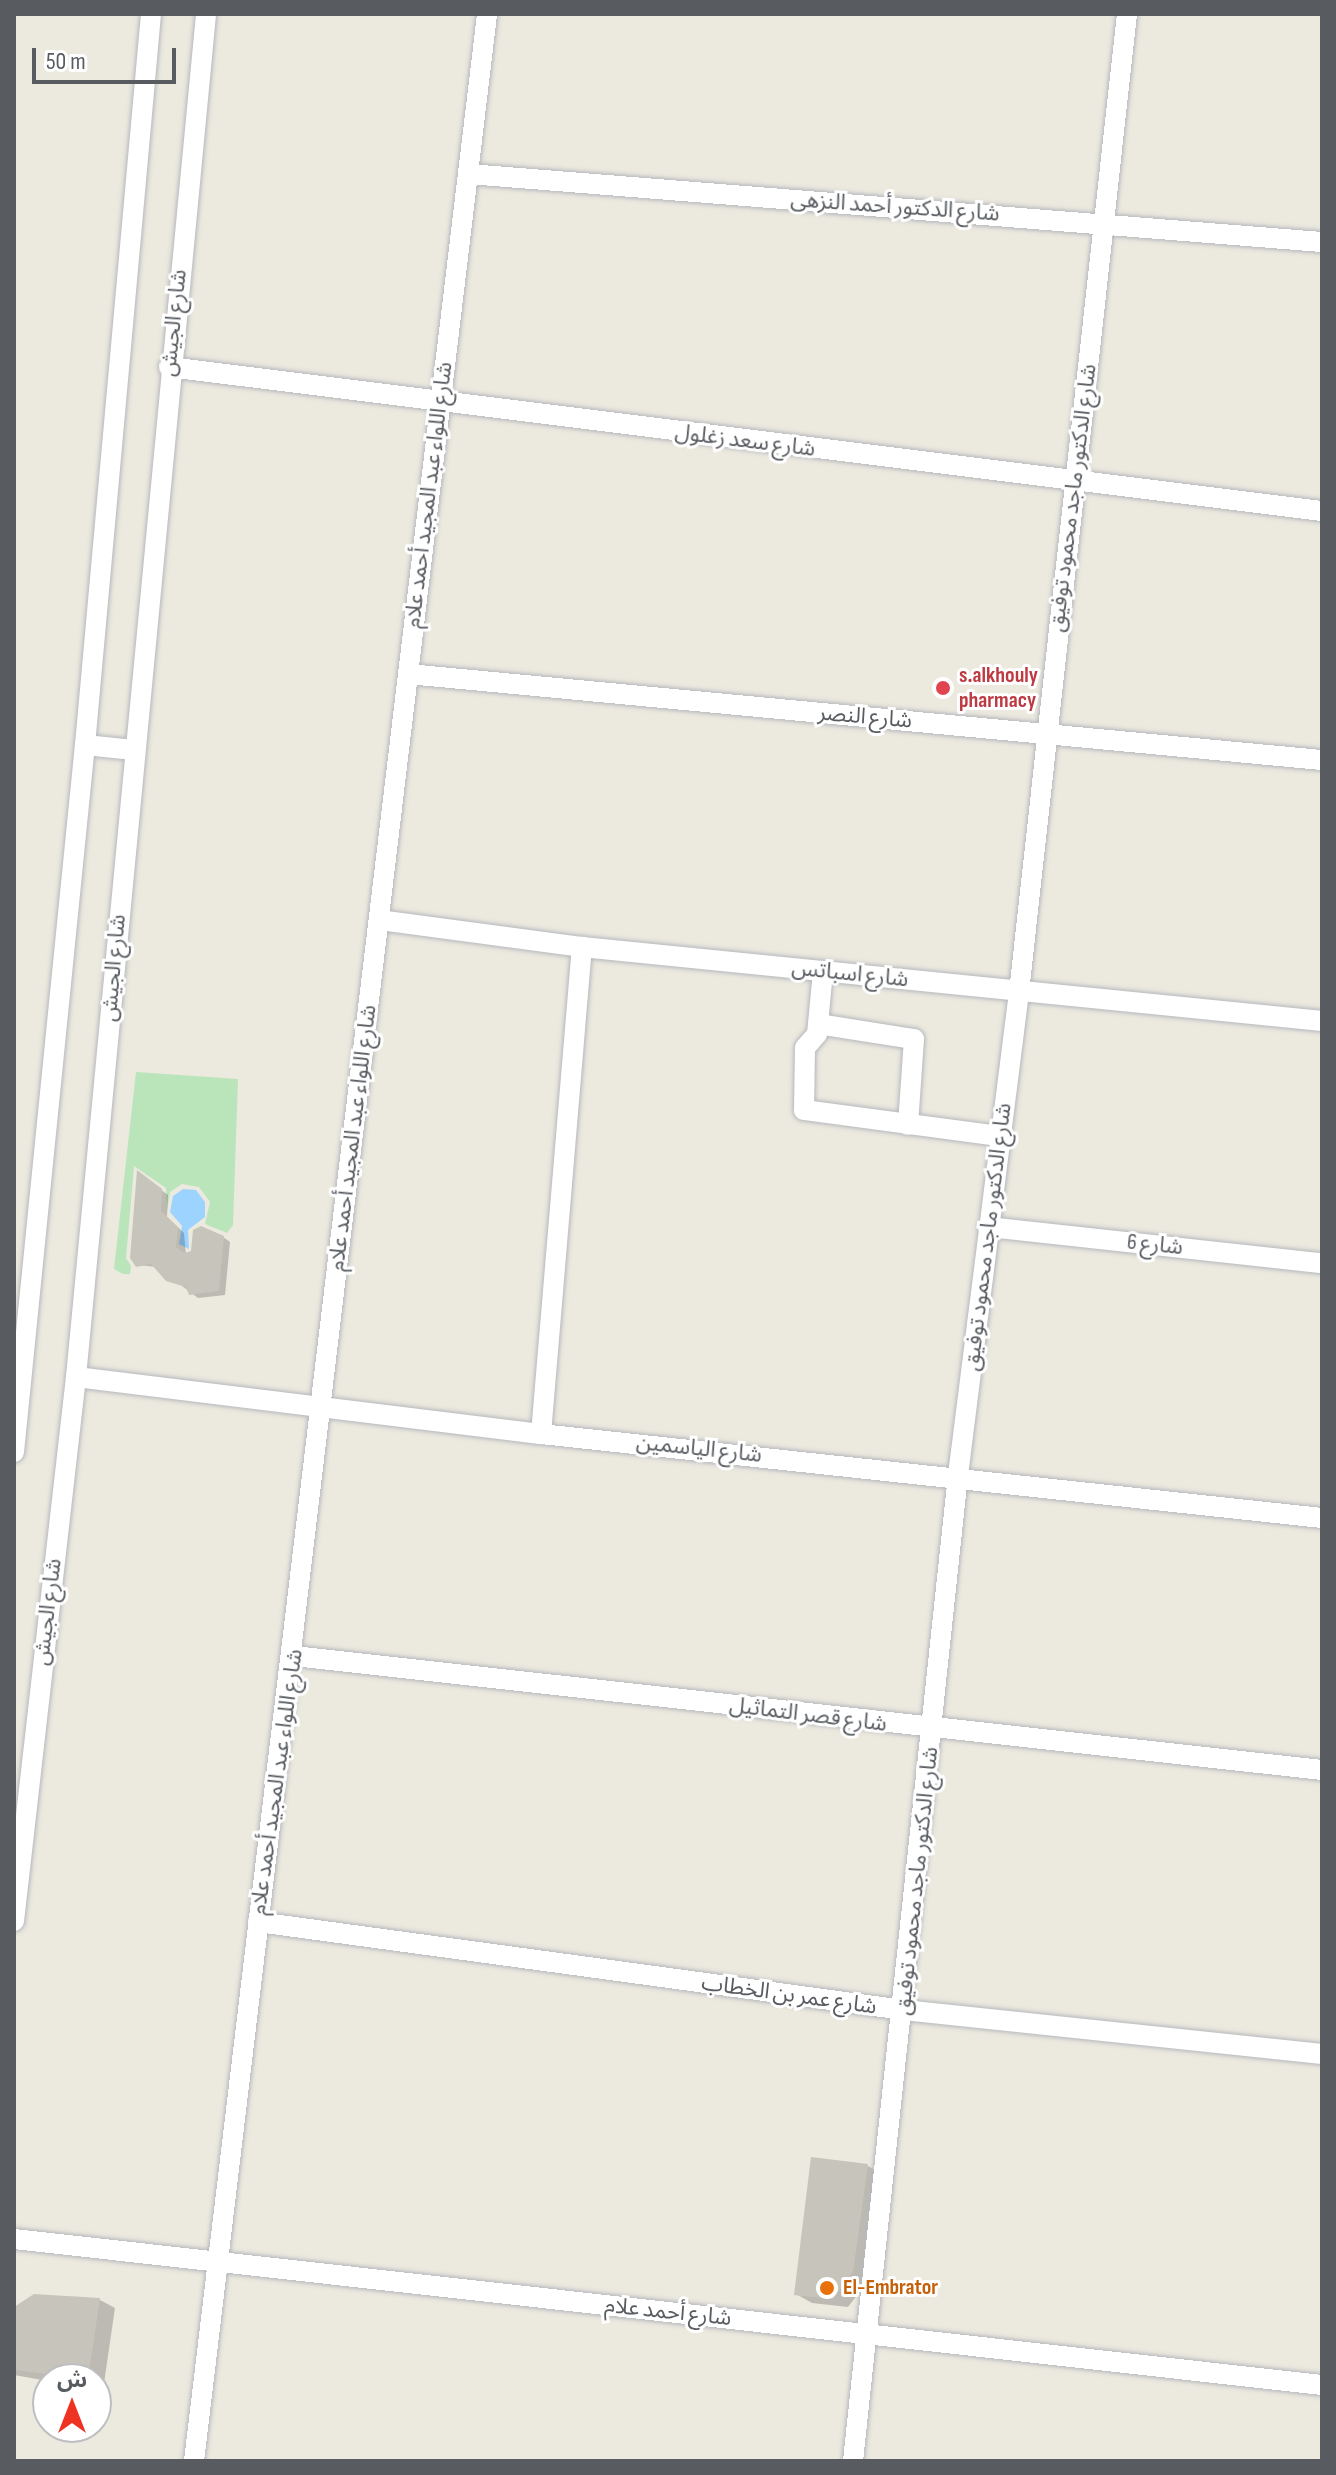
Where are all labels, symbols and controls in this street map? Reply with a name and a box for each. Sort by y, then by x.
scale bar [36,32,180,82]
text: 50 m [46,47,86,76]
street label: شارع الدكتور أحمد النزهى [790,187,1000,227]
street label: شارع الجيش [155,268,193,378]
street label: شارع اللواء عبد المجيد أحمد علام [400,360,458,630]
street label: شارع الدكتور ماجد محمود توفيق [1043,362,1103,634]
street label: شارع سعد زغلول [673,419,817,463]
place label: s.alkhouly pharmacy [959,662,1038,714]
marker: s.alkhouly pharmacy [934,679,952,697]
street label: شارع النصر [817,700,913,734]
street label: شارع الجيش [96,913,132,1023]
street label: شارع اسباتس [790,955,910,993]
street label: شارع اللواء عبد المجيد أحمد علام [324,1003,382,1273]
street label: شارع الدكتور ماجد محمود توفيق [958,1101,1018,1373]
street label: شارع 6 [1126,1229,1184,1261]
street label: شارع الياسمين [635,1429,763,1469]
street label: شارع الجيش [28,1557,68,1667]
street label: شارع اللواء عبد المجيد أحمد علام [245,1647,309,1917]
street label: شارع قصر التماثيل [728,1692,888,1738]
street label: شارع الدكتور ماجد محمود توفيق [890,1745,944,2017]
street label: شارع عمر بن الخطاب [700,1970,878,2020]
place label: El-Embrator [843,2275,938,2301]
marker: El-Embrator [818,2279,836,2297]
street label: شارع أحمد علام [603,2292,733,2332]
north arrow [32,2363,112,2443]
text: ش [57,2367,87,2394]

